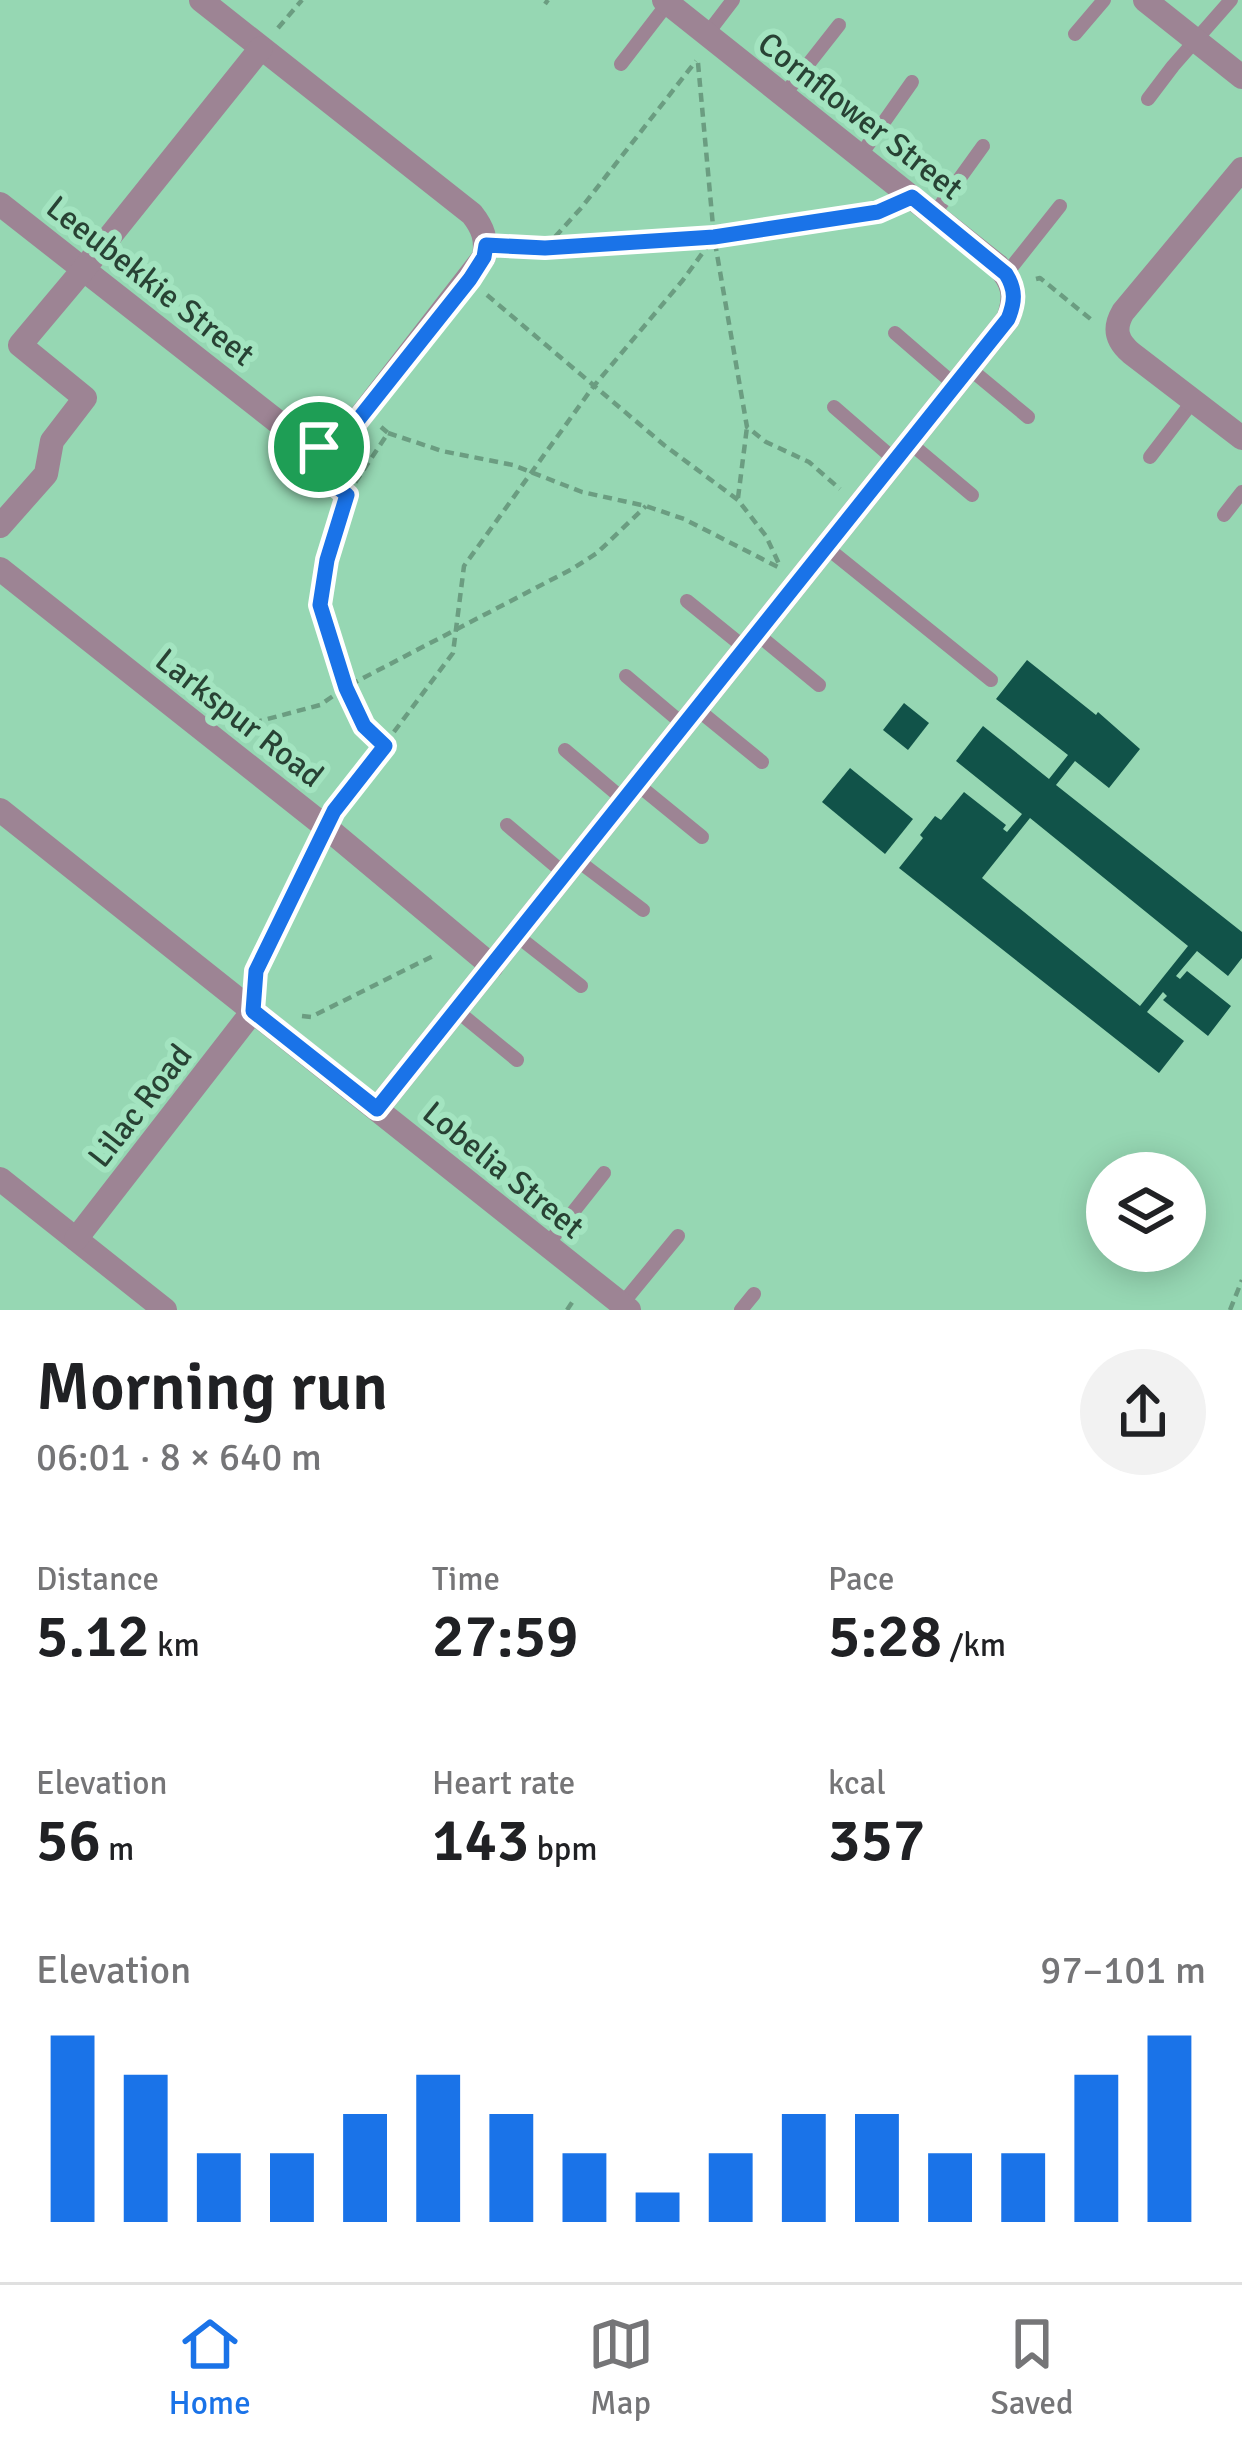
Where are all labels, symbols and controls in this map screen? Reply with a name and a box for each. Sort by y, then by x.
street label: Cornflower Street [749,23,971,209]
street label: Leeubekkie Street [38,187,262,375]
pin [268,396,370,498]
icon: arrive [286,414,352,480]
street label: Larkspur Road [147,640,331,797]
street label: Lilac Road [79,1036,201,1176]
street label: Lobelia Street [414,1093,592,1248]
map controls [1086,1152,1206,1272]
button: layers [1086,1152,1206,1272]
text: Morning run [36,1347,388,1428]
button: share [1080,1349,1206,1475]
text: 06:01 · 8 × 640 m [36,1433,322,1481]
text: Distance [36,1559,159,1600]
text: Time [432,1559,500,1600]
text: Pace [828,1559,894,1600]
text: 5.12 [36,1600,150,1674]
text: 27:59 [432,1600,579,1674]
text: 5:28 [828,1600,942,1674]
text: km [150,1625,200,1666]
text: /km [942,1625,1006,1666]
text: Elevation [36,1763,167,1804]
text: Heart rate [432,1763,575,1804]
text: kcal [828,1763,886,1804]
text: 56 [36,1804,101,1878]
text: 143 [432,1804,529,1878]
text: 357 [828,1804,925,1878]
text: m [101,1829,134,1870]
text: bpm [529,1829,598,1870]
text: Elevation [36,1946,191,1994]
text: 97–101 m [1040,1946,1206,1994]
tab: Home [168,2311,251,2424]
tab: Map [588,2311,654,2424]
tab: Saved [990,2311,1074,2424]

